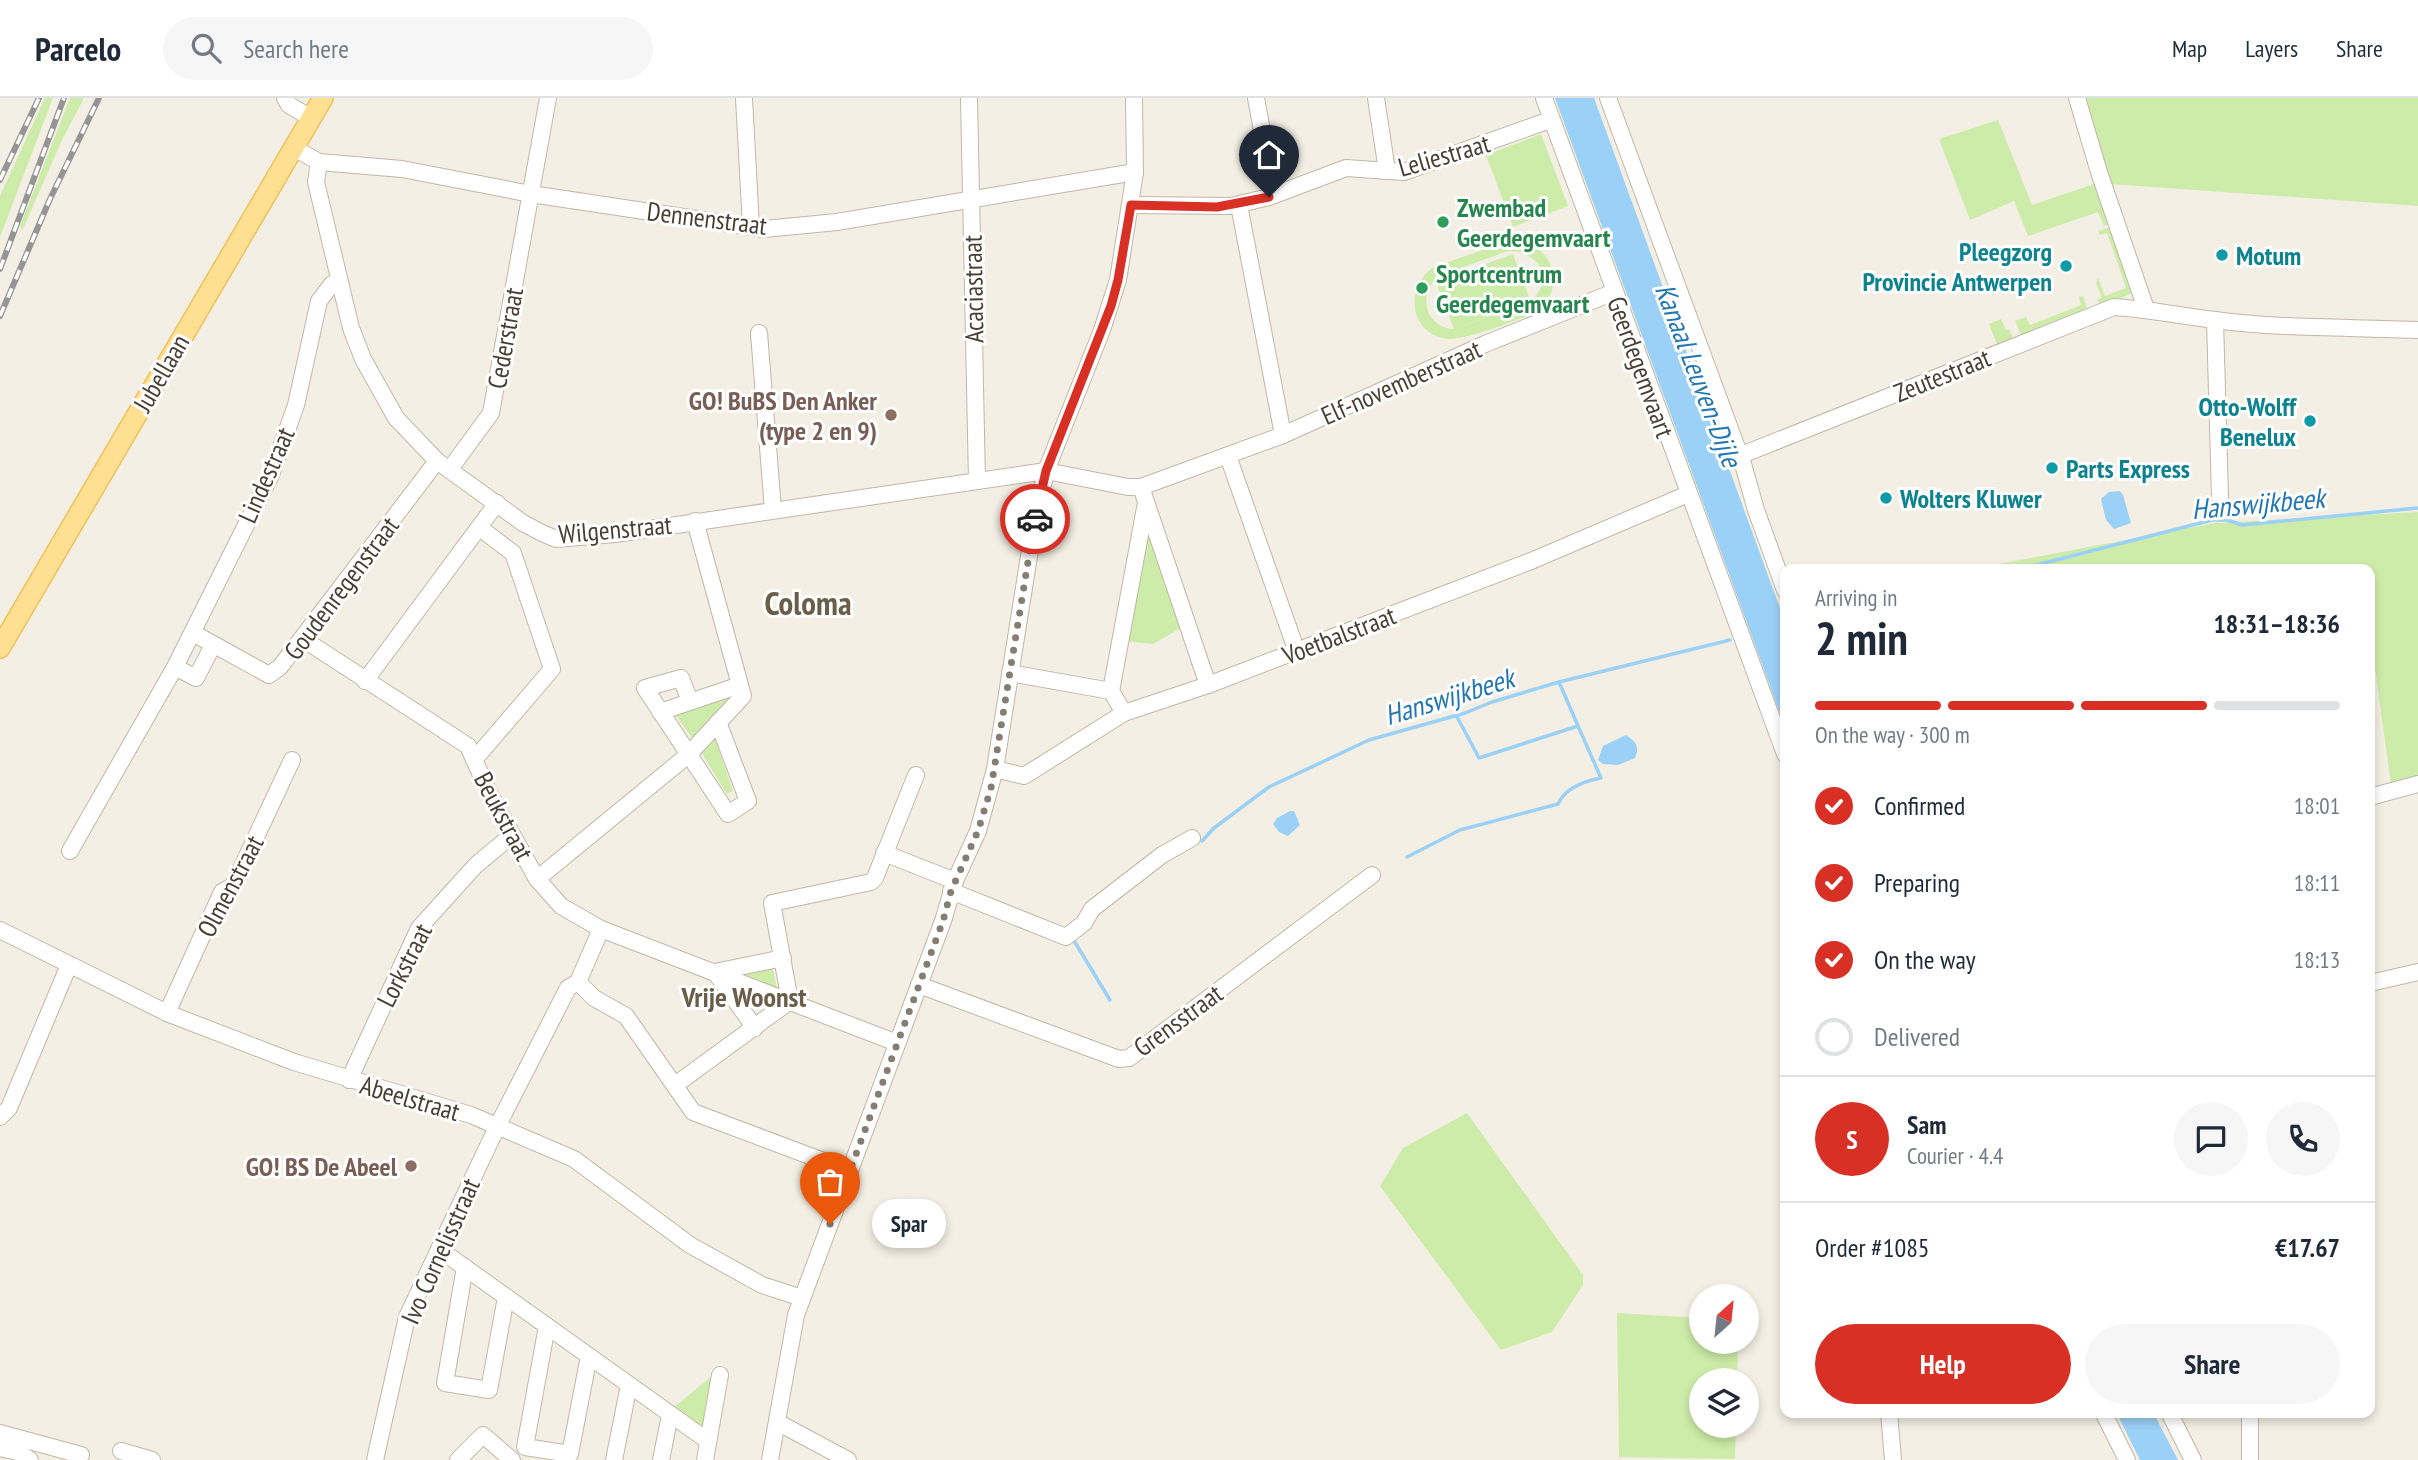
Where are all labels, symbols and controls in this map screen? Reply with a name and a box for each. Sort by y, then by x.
search box [163,17,653,80]
text: Parcelo [35,27,121,70]
icon: search [187,29,225,67]
text: Search here [243,32,349,65]
text: Map [2172,33,2207,64]
text: Layers [2245,33,2298,64]
text: Share [2336,33,2383,64]
pin [1239,125,1299,197]
street label: Leliestraat [1394,126,1494,184]
icon: home [1250,136,1288,174]
place label: Zwembad Geerdegemvaart [1457,191,1611,254]
street label: Dennenstraat [645,194,769,242]
marker: Zwembad Geerdegemvaart [1435,214,1451,230]
street label: Acaciastraat [956,235,990,343]
place label: Pleegzorg Provincie Antwerpen [1862,235,2052,298]
place label: Motum [2236,239,2301,272]
marker: Motum [2214,247,2230,263]
place label: Sportcentrum Geerdegemvaart [1436,257,1590,320]
marker: Pleegzorg Provincie Antwerpen [2058,258,2074,274]
water label: Kanaal Leuven-Dijle [1647,278,1752,474]
marker: Sportcentrum Geerdegemvaart [1414,280,1430,296]
street label: Cederstraat [480,285,530,391]
street label: Geerdegemvaart [1600,292,1682,442]
street label: Jubellaan [125,328,196,418]
street label: Elf-novemberstraat [1316,332,1486,432]
street label: Zeutestraat [1889,341,1995,409]
place label: GO! BuBS Den Anker (type 2 en 9) [689,384,877,447]
place label: Otto-Wolff Benelux [2199,390,2298,453]
marker: GO! BuBS Den Anker (type 2 en 9) [883,407,899,423]
marker: Otto-Wolff Benelux [2302,413,2318,429]
street label: Lindestraat [230,422,302,528]
place label: Parts Express [2066,452,2190,485]
marker: Parts Express [2044,460,2060,476]
water label: Hanswijkbeek [2190,478,2329,527]
place label: Wolters Kluwer [1899,482,2042,515]
courier [1000,484,1070,554]
marker: Wolters Kluwer [1878,490,1894,506]
icon: car [1016,500,1054,538]
street label: Wilgenstraat [557,508,673,550]
street label: Goudenregenstraat [276,510,406,666]
district label: Coloma [764,581,852,624]
text: Arriving in [1815,583,1897,612]
street label: Voetbalstraat [1277,598,1400,672]
text: 18:31–18:36 [2213,607,2340,640]
text: 2 min [1815,608,1908,668]
water label: Hanswijkbeek [1380,658,1521,733]
text: On the way · 300 m [1815,720,1970,749]
street label: Beukstraat [467,766,541,866]
icon: check [1815,787,1853,825]
text: Confirmed [1874,789,1965,822]
text: 18:01 [2294,791,2340,820]
street label: Olmenstraat [190,829,270,943]
icon: check [1815,864,1853,902]
text: Preparing [1874,866,1960,899]
text: 18:11 [2294,868,2340,897]
street label: Lorkstraat [369,918,439,1012]
icon: check [1815,941,1853,979]
text: On the way [1874,943,1976,976]
text: 18:13 [2294,945,2340,974]
street label: Grensstraat [1127,977,1229,1063]
district label: Vrije Woonst [681,978,806,1015]
text: Delivered [1874,1020,1960,1053]
street label: Abeelstraat [356,1068,464,1128]
button: chat [2174,1102,2248,1176]
button: phone [2266,1102,2340,1176]
text: Sam [1907,1108,1946,1141]
text: S [1846,1123,1858,1156]
text: Courier · 4.4 [1907,1141,2003,1170]
place label: GO! BS De Abeel [246,1150,398,1183]
pin [800,1152,860,1224]
marker: GO! BS De Abeel [403,1158,419,1174]
icon: bag [811,1163,849,1201]
street label: Ivo Cornelisstraat [393,1173,487,1329]
callout: Spar [872,1200,945,1248]
text: Spar [891,1209,927,1238]
text: Order #1085 [1815,1231,1930,1264]
text: €17.67 [2275,1231,2340,1264]
north arrow [1689,1284,1759,1354]
map controls [1689,1284,1759,1438]
button: Help [1815,1324,2071,1404]
button: Share [2085,1324,2340,1404]
button: layers [1689,1368,1759,1438]

